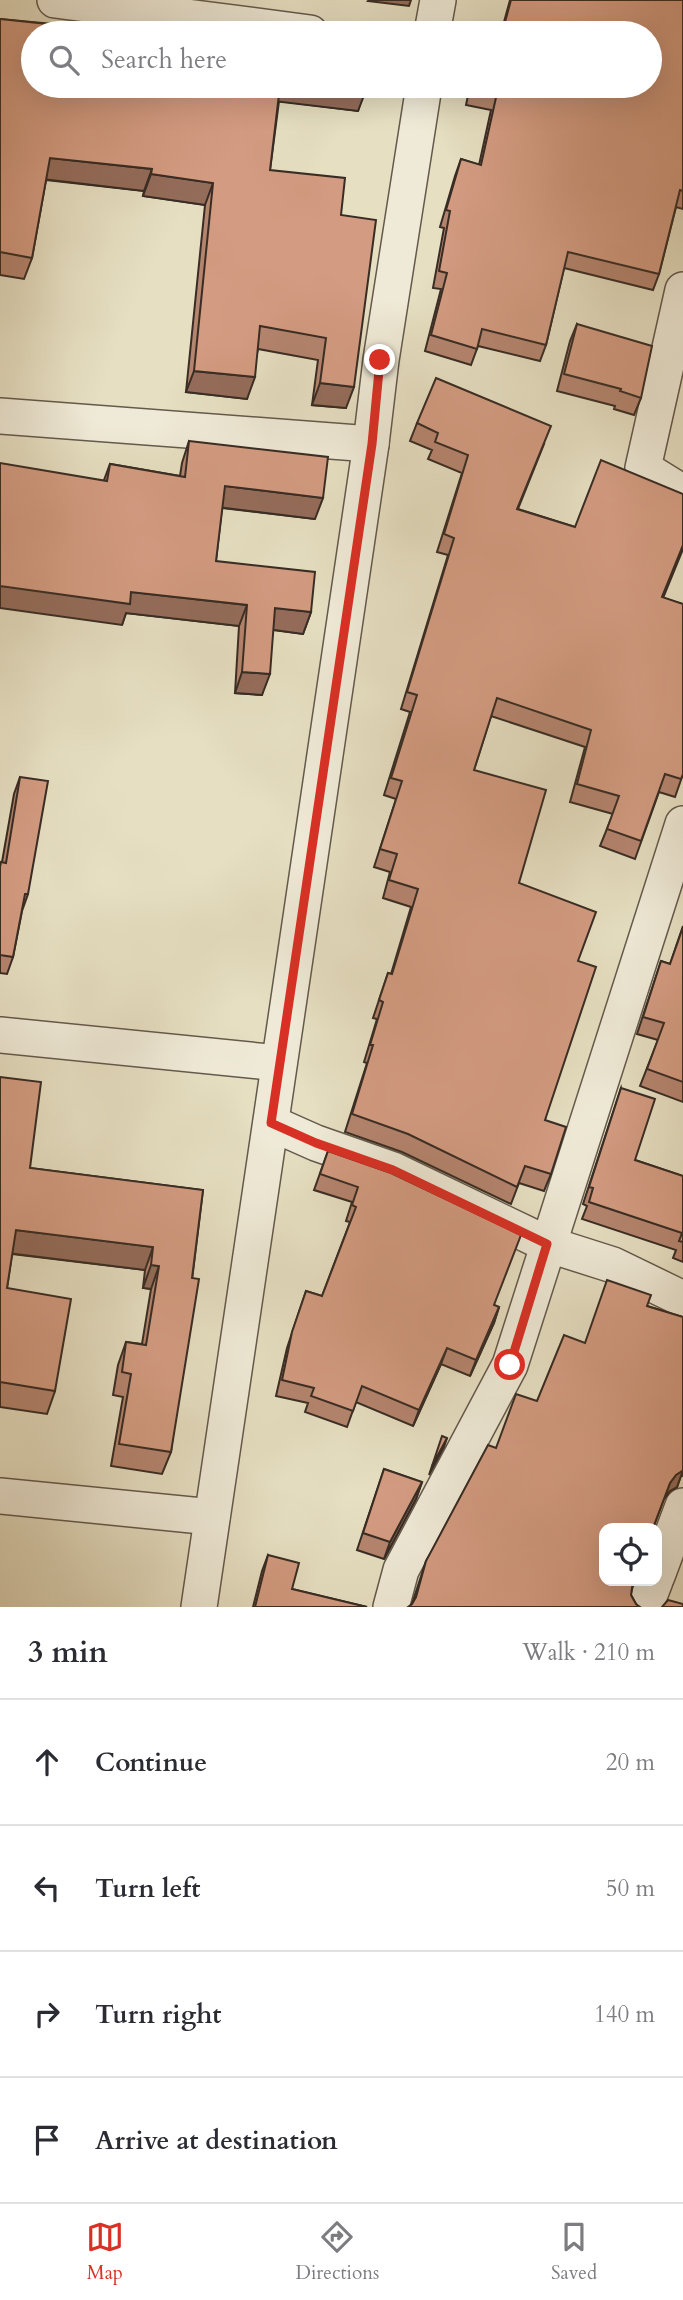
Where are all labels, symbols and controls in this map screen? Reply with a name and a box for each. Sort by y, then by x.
search box [21,21,662,98]
icon: search [45,41,83,79]
text: Search here [101,42,227,77]
route end [364,344,395,375]
route start [494,1349,525,1380]
map controls [599,1523,662,1586]
button: locate [599,1523,662,1586]
text: 3 min [28,1632,108,1673]
text: Walk · 210 m [522,1637,655,1668]
icon: ahead [28,1743,66,1781]
text: Continue [95,1745,207,1780]
text: 20 m [606,1747,655,1778]
icon: left [28,1869,66,1907]
text: Turn left [95,1871,200,1906]
text: 50 m [606,1873,655,1904]
icon: right [28,1995,66,2033]
text: Turn right [95,1997,222,2032]
text: 140 m [594,1999,655,2030]
icon: arrive [28,2121,66,2159]
text: Arrive at destination [95,2123,338,2158]
tab: Map [86,2218,124,2286]
tab: Directions [296,2218,379,2286]
tab: Saved [551,2218,597,2286]

